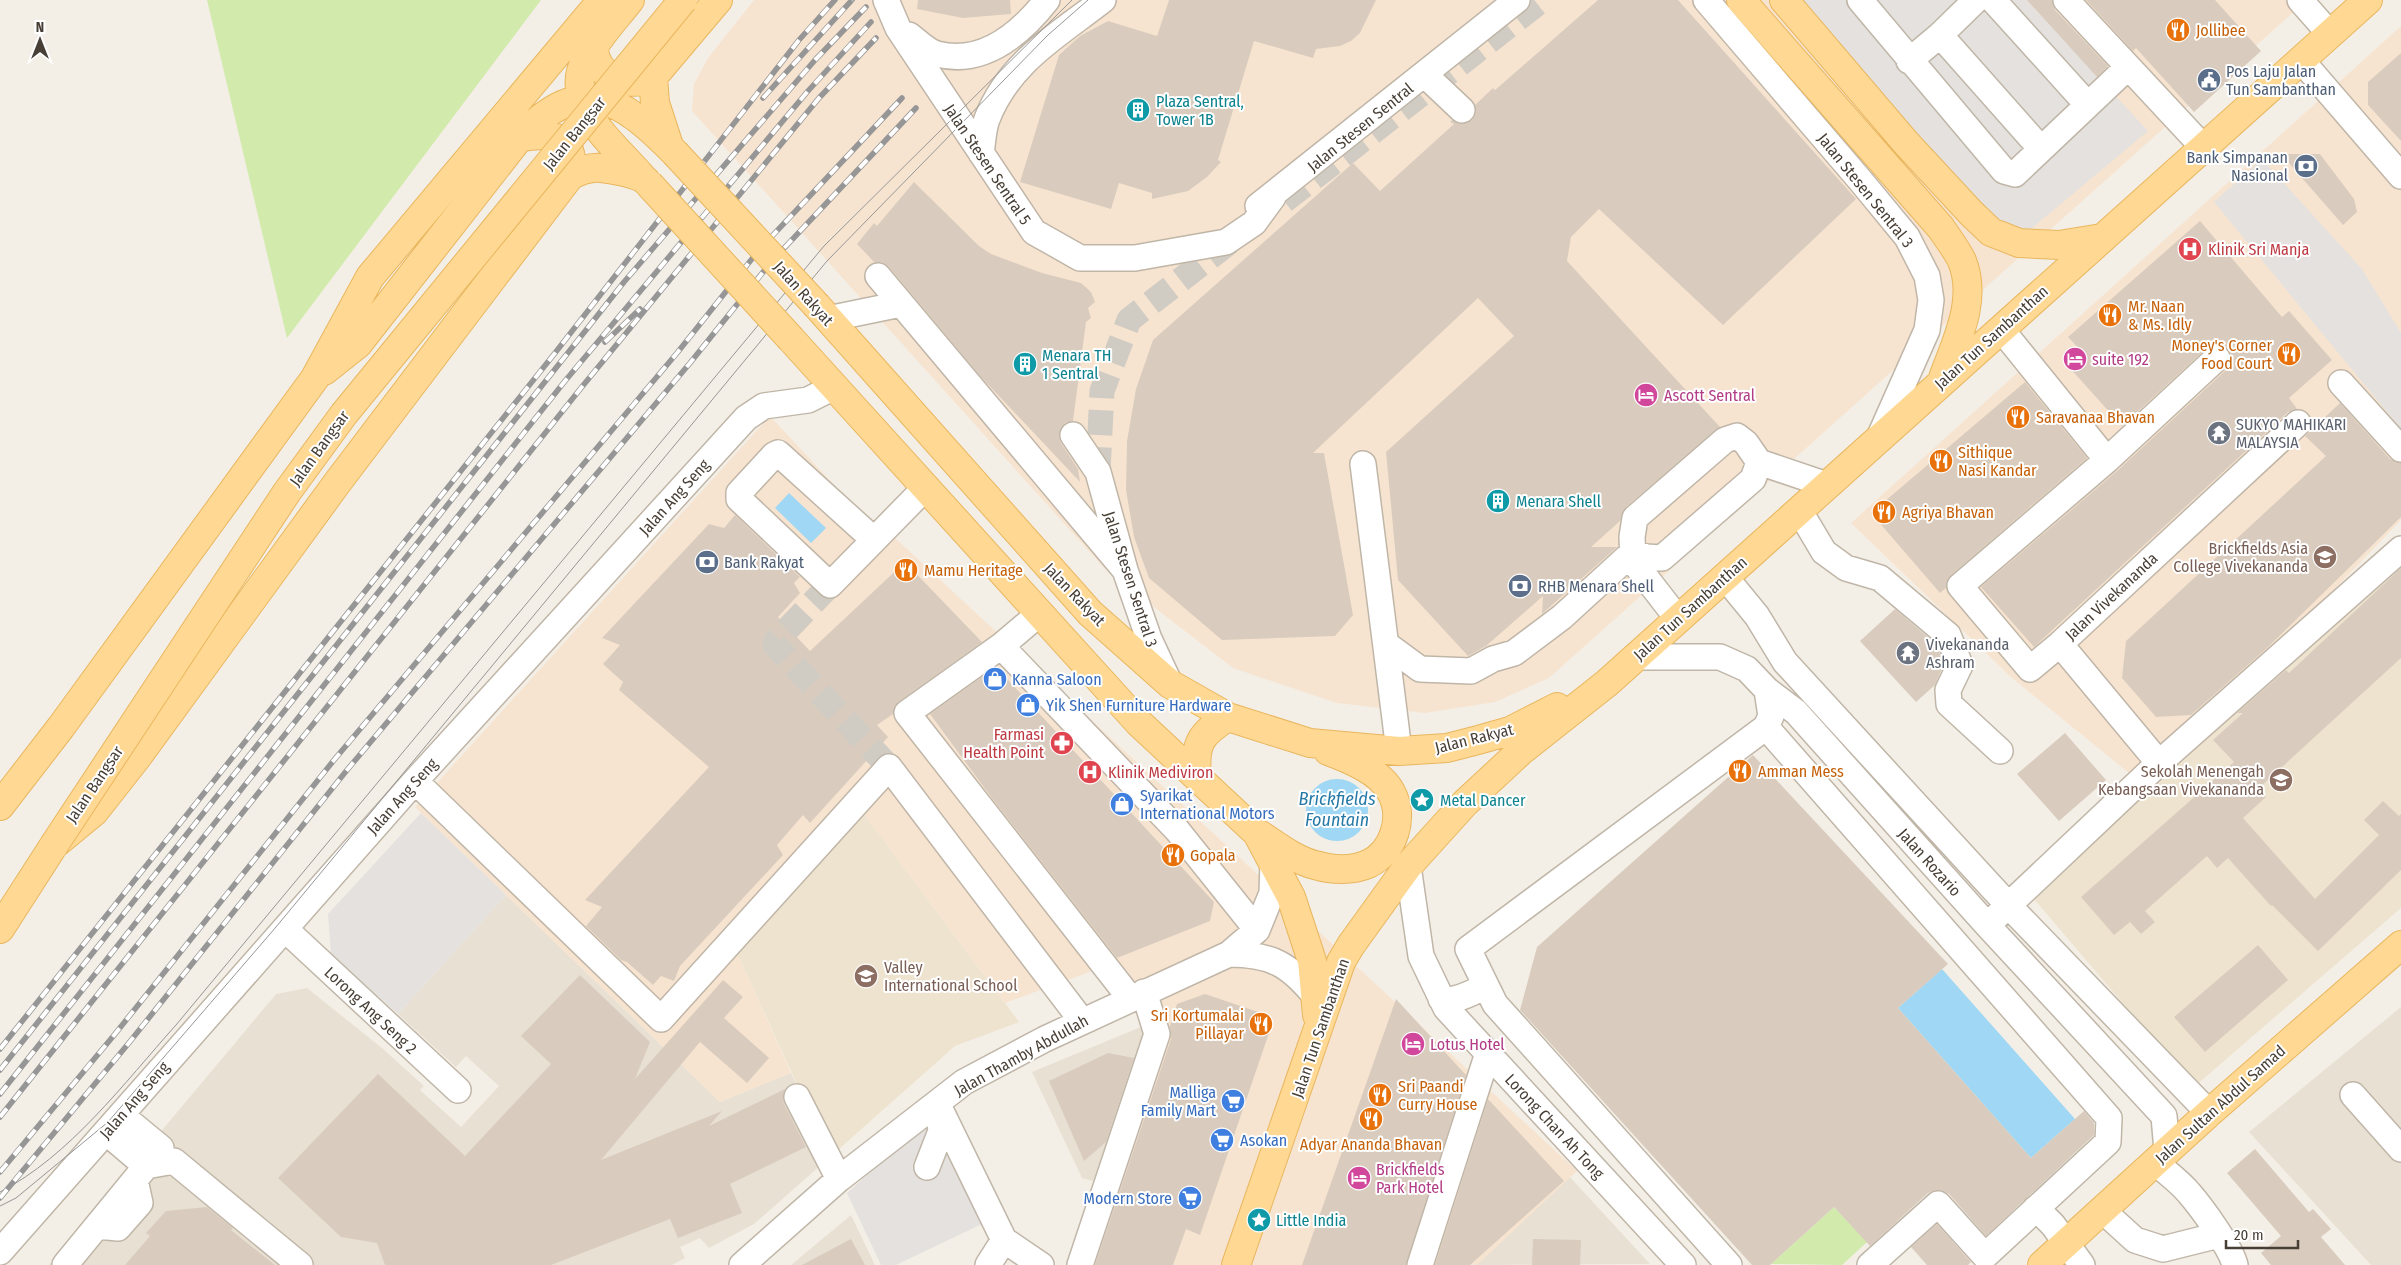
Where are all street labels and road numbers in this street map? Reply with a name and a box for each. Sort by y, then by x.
street label: Jalan Stesen Sentral [1304,79,1417,176]
street label: Jalan Bangsar [539,93,610,174]
street label: Jalan Stesen Sentral 5 [940,100,1035,228]
street label: Jalan Stesen Sentral 3 [1814,129,1918,251]
street label: Jalan Rakyat [770,257,838,330]
street label: Jalan Tun Sambanthan [1931,281,2052,393]
street label: Jalan Bangsar [286,406,353,490]
street label: Jalan Ang Seng [635,455,714,539]
street label: Jalan Stesen Sentral 3 [1100,509,1161,649]
street label: Jalan Vivekananda [2061,549,2162,644]
street label: Jalan Tun Sambanthan [1630,552,1751,664]
street label: Jalan Rakyat [1040,559,1110,630]
street label: Jalan Rakyat [1433,719,1516,757]
street label: Jalan Bangsar [62,742,127,826]
street label: Jalan Ang Seng [363,754,442,838]
street label: Jalan Rozario [1894,824,1965,900]
street label: Jalan Tun Sambanthan [1288,956,1353,1100]
street label: Lorong Ang Seng 2 [321,963,421,1058]
street label: Jalan Thamby Abdullah [951,1011,1091,1100]
street label: Jalan Sultan Abdul Samad [2151,1041,2289,1168]
street label: Jalan Ang Seng [96,1057,173,1143]
street label: Lorong Chan Ah Tong [1501,1070,1608,1183]

